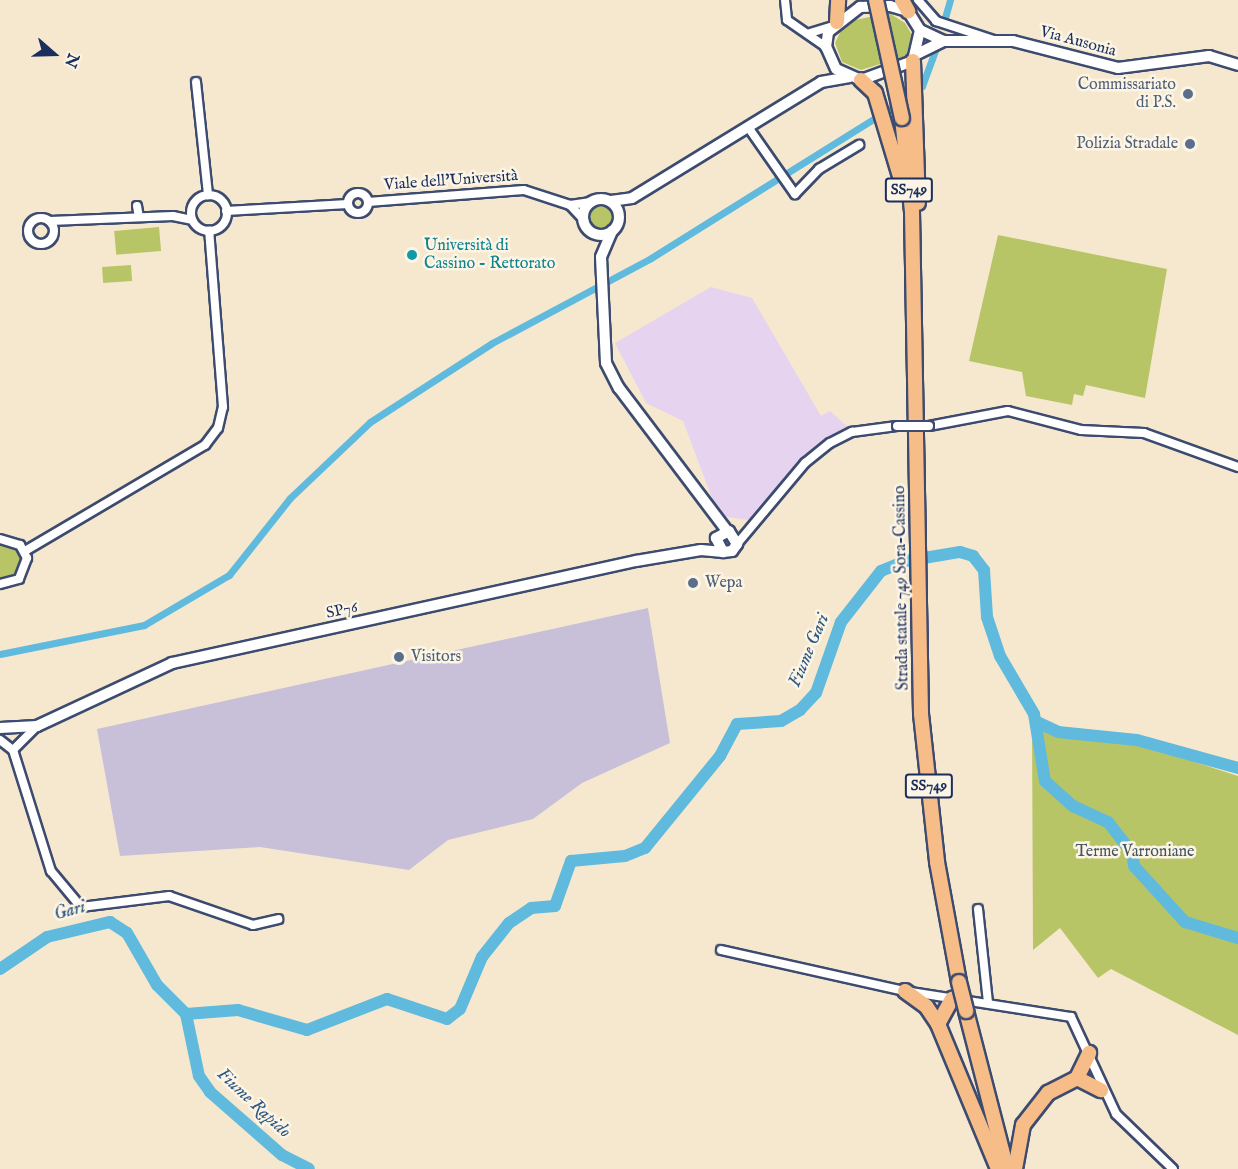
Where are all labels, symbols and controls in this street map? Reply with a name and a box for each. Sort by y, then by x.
street label: Via Ausonia [1038,23,1118,61]
north arrow [24,24,84,84]
text: N [59,50,83,70]
place label: Commissariato di P.S. [1078,75,1176,113]
marker: Commissariato di P.S. [1181,87,1195,101]
place label: Polizia Stradale [1076,134,1178,154]
marker: Polizia Stradale [1183,137,1197,151]
street label: Viale dell'Università [383,167,519,195]
road number: SS749 [884,178,934,202]
place label: Università di Cassino - Rettorato [424,236,555,274]
marker: Università di Cassino - Rettorato [405,248,419,262]
street label: Strada statale 749 Sora-Cassino [891,485,913,691]
place label: Wepa [705,573,742,593]
marker: Wepa [686,576,700,590]
street label: SP76 [325,598,359,624]
water label: Fiume Gari [785,611,835,691]
place label: Visitors [411,647,461,667]
marker: Visitors [392,650,406,664]
road number: SS749 [904,774,954,798]
park label: Terme Varroniane [1076,842,1194,862]
water label: Gari [52,897,88,927]
water label: Fiume Rapido [212,1064,294,1144]

